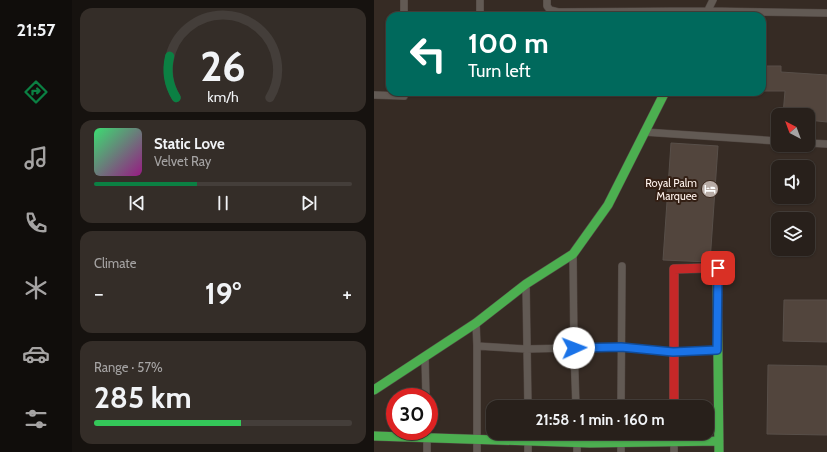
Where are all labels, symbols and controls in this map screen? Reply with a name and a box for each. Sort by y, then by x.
text: 21:57 [16,19,56,41]
text: 100 m [468,26,549,60]
icon: left [402,28,454,80]
text: 26 [200,41,246,91]
text: Turn left [468,60,531,82]
icon: directions [22,78,50,106]
text: km/h [207,88,239,106]
north arrow [771,108,815,152]
map controls [771,108,815,256]
text: Static Love [154,135,225,153]
icon: music [22,144,50,172]
text: Velvet Ray [154,153,211,169]
button: sound [771,160,815,204]
place label: Royal Palm Marquee [645,176,697,203]
hotel icon: Royal Palm Marquee [700,179,720,199]
icon: previous [126,192,148,214]
icon: pause [212,192,234,214]
icon: next [298,192,320,214]
icon: phone [22,209,50,237]
button: layers [771,212,815,256]
pin [701,251,735,285]
text: Climate [94,255,136,271]
icon: arrive [707,257,729,279]
icon: climate [22,274,50,302]
text: 19° [205,275,241,312]
text: − [94,280,104,307]
text: + [342,280,352,307]
position arrow [553,327,595,369]
icon: car [22,340,50,368]
text: Range · 57% [94,359,163,375]
text: 285 km [94,379,191,416]
speed limit sign: 30 [386,388,438,440]
icon: filters [22,405,50,433]
text: 21:58 · 1 min · 160 m [535,411,665,429]

